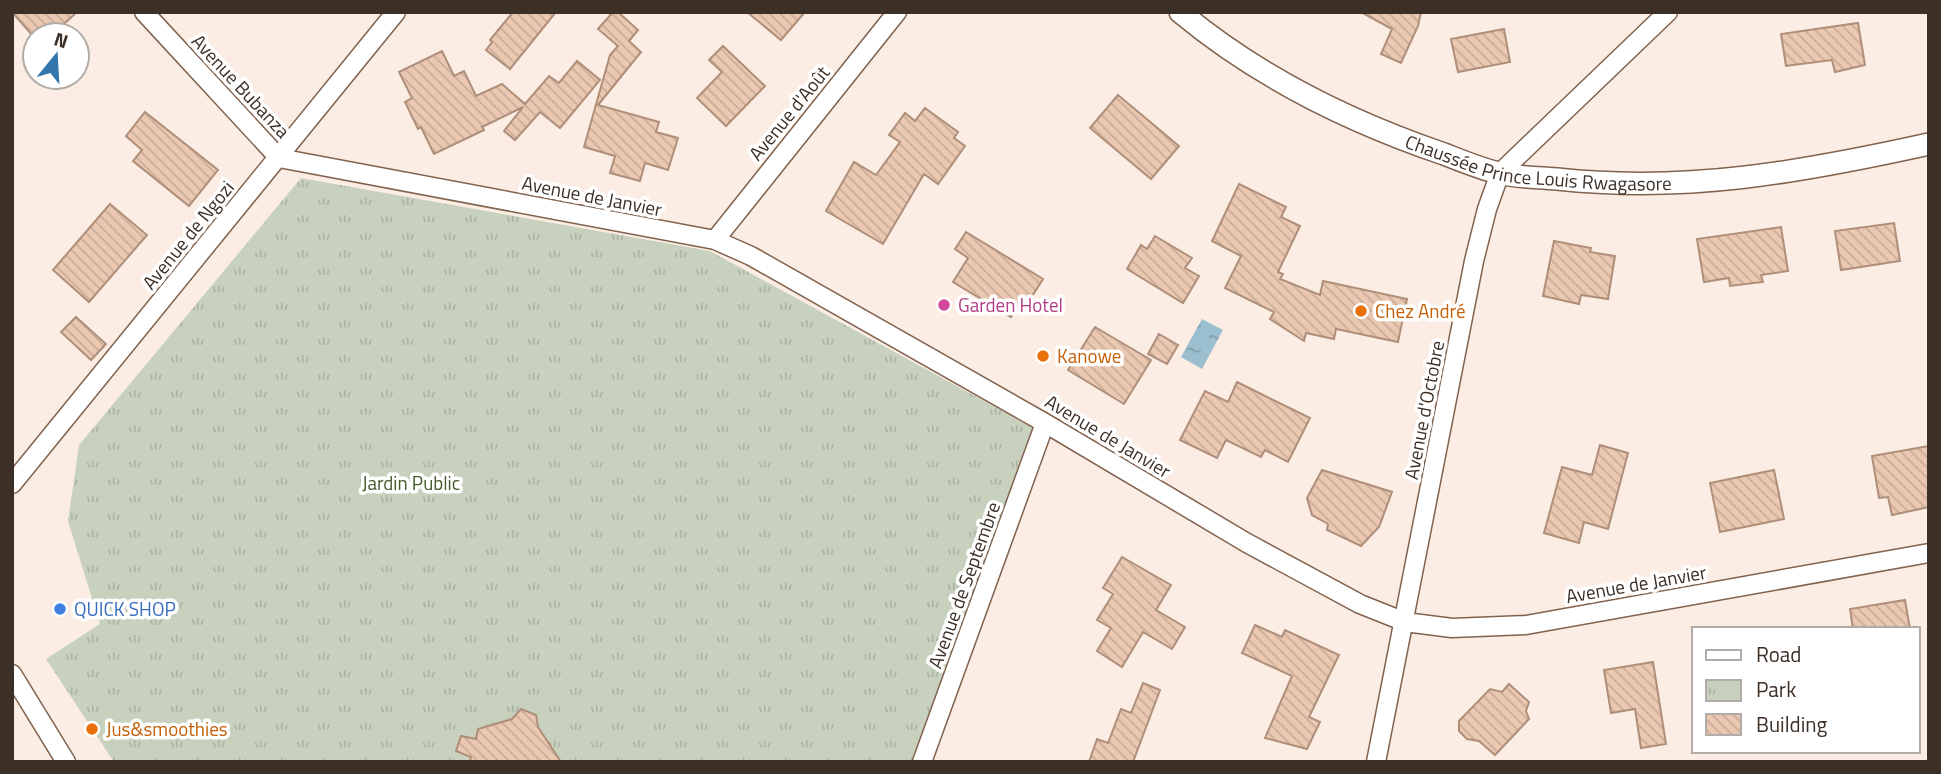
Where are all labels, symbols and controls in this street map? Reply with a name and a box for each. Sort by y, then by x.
north arrow [21,21,91,91]
text: N [51,24,72,55]
street label: Avenue Bubanza [185,27,298,145]
street label: Avenue d'Août [741,59,836,166]
street label: Chaussée Prince Louis Rwagasore [1401,126,1672,197]
street label: Avenue de Janvier [520,168,665,223]
street label: Avenue de Ngozi [135,174,241,295]
place label: Garden Hotel [958,290,1063,319]
place label: Chez André [1375,296,1466,325]
marker: Garden Hotel [936,297,952,313]
marker: Chez André [1353,303,1369,319]
street label: Avenue d'Octobre [1396,338,1451,482]
place label: Kanowe [1057,341,1121,370]
marker: Kanowe [1035,348,1051,364]
street label: Avenue de Janvier [1040,387,1177,485]
park label: Jardin Public [362,468,460,497]
street label: Avenue de Septembre [920,497,1007,672]
street label: Avenue de Janvier [1563,557,1709,610]
place label: QUICK SHOP [74,594,176,623]
marker: QUICK SHOP [52,601,68,617]
legend [1692,627,1920,753]
text: Road [1756,638,1801,670]
text: Park [1756,673,1796,705]
text: Building [1756,708,1828,740]
place label: Jus&smoothies [106,714,228,743]
marker: Jus&smoothies [84,721,100,737]

